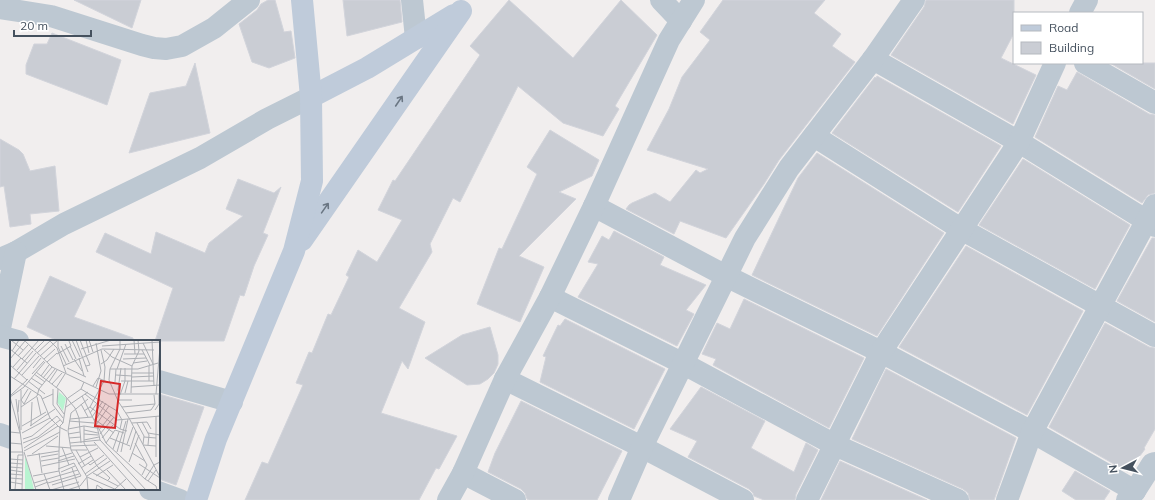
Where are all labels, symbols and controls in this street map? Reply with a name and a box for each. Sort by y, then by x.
scale bar [14,12,91,38]
legend [1013,12,1143,64]
text: 20 m [20,18,48,33]
text: Road [1049,20,1078,35]
text: Building [1049,40,1094,55]
one-way arrow [395,96,403,107]
one-way arrow [321,202,329,213]
inset map [10,340,160,490]
north arrow [1103,448,1143,488]
text: N [1106,464,1121,474]

